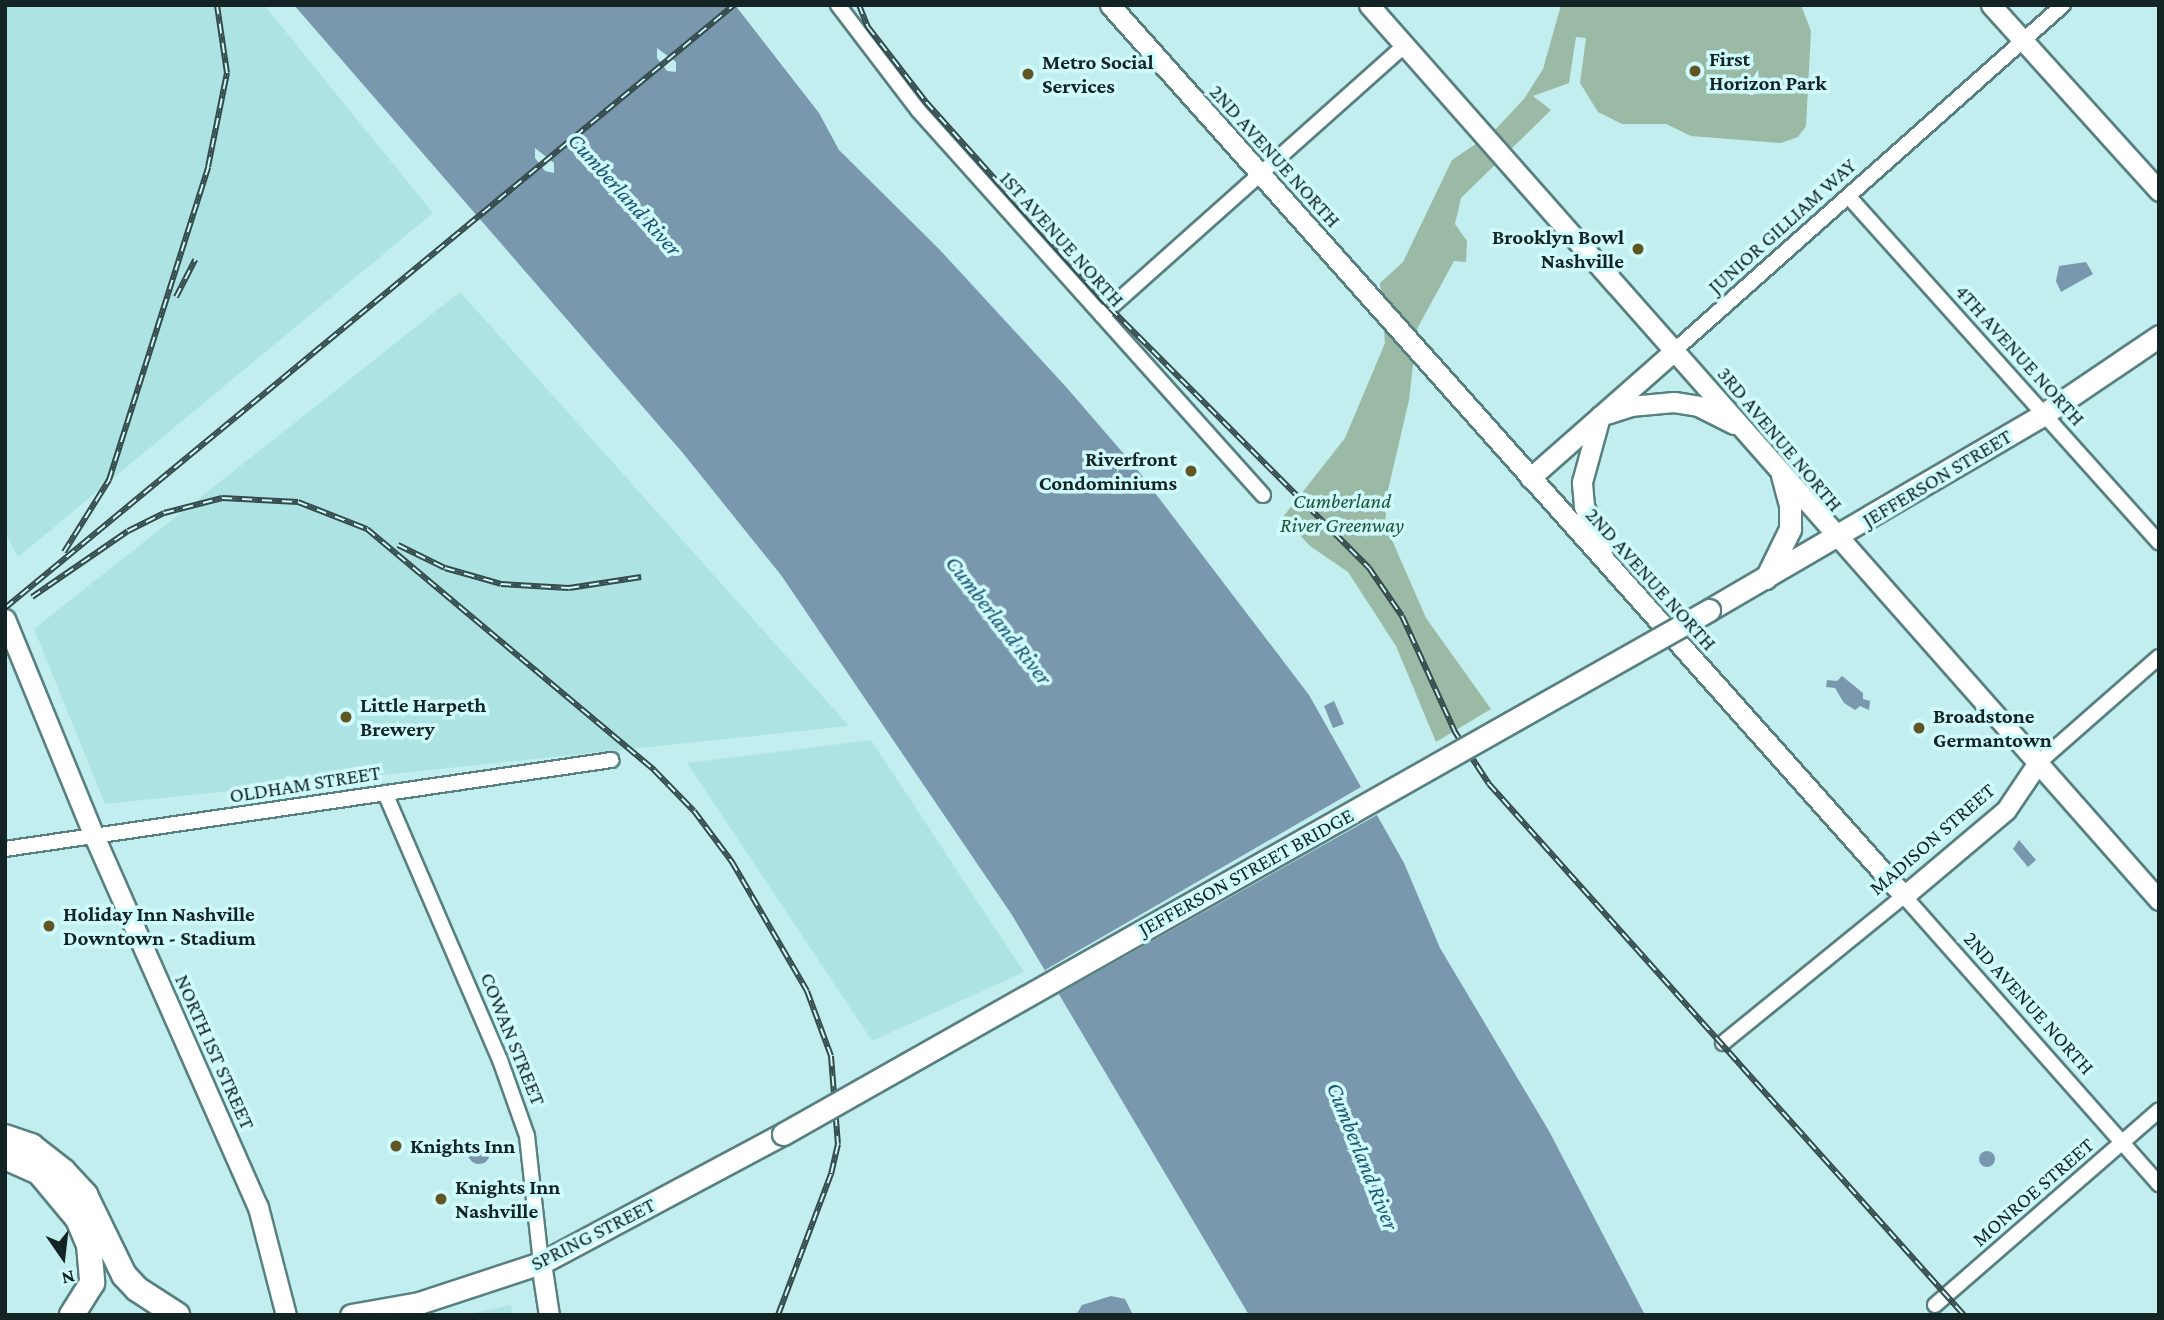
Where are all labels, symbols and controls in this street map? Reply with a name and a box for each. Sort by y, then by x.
place label: First Horizon Park [1709,46,1827,96]
place label: Metro Social Services [1042,49,1154,99]
marker: First Horizon Park [1687,63,1703,79]
marker: Metro Social Services [1020,66,1036,82]
street label: 2ND AVENUE NORTH [1204,79,1346,233]
water label: Cumberland River [562,127,688,261]
street label: JUNIOR GILLIAM WAY [1703,153,1861,299]
street label: 1ST AVENUE NORTH [994,166,1130,312]
place label: Brooklyn Bowl Nashville [1492,224,1624,274]
marker: Brooklyn Bowl Nashville [1630,241,1646,257]
street label: 4TH AVENUE NORTH [1950,279,2090,431]
street label: 3RD AVENUE NORTH [1712,361,1848,517]
street label: JEFFERSON STREET [1858,423,2016,533]
place label: Riverfront Condominiums [1039,446,1177,496]
marker: Riverfront Condominiums [1183,463,1199,479]
park label: Cumberland River Greenway [1280,488,1404,538]
street label: 2ND AVENUE NORTH [1580,502,1722,656]
water label: Cumberland River [940,550,1058,690]
place label: Little Harpeth Brewery [360,692,486,742]
place label: Broadstone Germantown [1933,703,2052,753]
marker: Little Harpeth Brewery [338,709,354,725]
marker: Broadstone Germantown [1911,720,1927,736]
street label: OLDHAM STREET [228,760,382,808]
street label: MADISON STREET [1864,778,2000,900]
street label: JEFFERSON STREET BRIDGE [1134,802,1358,942]
place label: Holiday Inn Nashville Downtown - Stadium [63,901,256,951]
marker: Holiday Inn Nashville Downtown - Stadium [41,918,57,934]
street label: 2ND AVENUE NORTH [1958,926,2100,1080]
street label: COWAN STREET [475,969,551,1109]
street label: NORTH 1ST STREET [169,970,261,1134]
water label: Cumberland River [1321,1078,1405,1234]
street label: MONROE STREET [1967,1132,2099,1252]
place label: Knights Inn [410,1133,515,1159]
marker: Knights Inn [388,1138,404,1154]
place label: Knights Inn Nashville [455,1174,560,1224]
marker: Knights Inn Nashville [433,1191,449,1207]
street label: SPRING STREET [527,1192,659,1276]
north arrow [28,1222,98,1292]
text: N [59,1266,77,1290]

